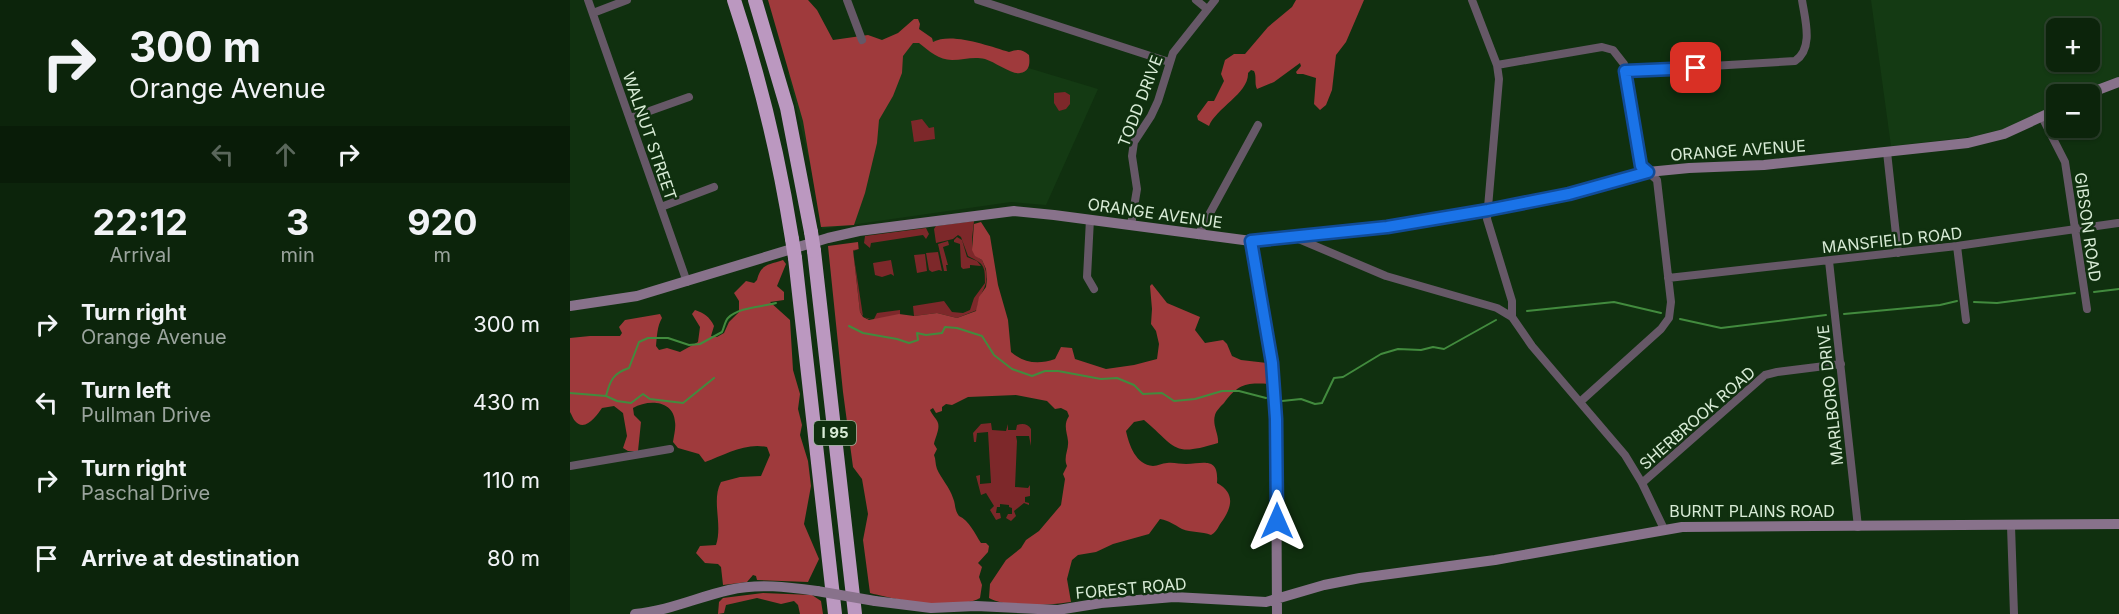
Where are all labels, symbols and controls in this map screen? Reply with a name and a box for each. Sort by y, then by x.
map controls [2046,18,2100,138]
button: + [2046,18,2100,72]
text: 300 m [129,21,261,72]
icon: right [30,24,108,102]
pin [1670,42,1721,93]
icon: arrive [1679,51,1712,84]
street label: TODD DRIVE [1113,52,1167,150]
street label: WALNUT STREET [619,69,681,203]
text: Orange Avenue [129,72,326,105]
button: − [2046,84,2100,138]
street label: ORANGE AVENUE [1670,135,1806,165]
icon: left [206,138,239,171]
icon: ahead [269,138,302,171]
icon: right [332,138,365,171]
street label: GIBSON ROAD [2070,171,2106,283]
street label: ORANGE AVENUE [1086,194,1224,232]
text: 22:12 [92,200,188,244]
text: 3 [286,200,309,244]
text: 920 [407,200,478,244]
street label: MANSFIELD ROAD [1821,223,1963,257]
text: Arrival [109,243,171,267]
text: min [281,243,315,267]
text: m [434,243,451,267]
text: Turn right [81,299,187,325]
icon: right [30,308,63,341]
text: 300 m [473,311,540,337]
street label: MARLBORO DRIVE [1813,324,1847,466]
text: Orange Avenue [81,325,227,349]
street label: SHERBROOK ROAD [1635,362,1759,474]
text: Turn left [81,377,171,403]
icon: left [30,386,63,419]
text: 430 m [473,389,540,415]
text: Pullman Drive [81,403,211,427]
road number: I 95 [814,421,856,445]
text: Turn right [81,455,187,481]
icon: right [30,464,63,497]
text: 110 m [483,467,540,493]
text: Paschal Drive [81,481,210,505]
position arrow [1245,489,1309,553]
street label: BURNT PLAINS ROAD [1669,501,1835,521]
icon: arrive [30,542,63,575]
text: Arrive at destination [81,545,300,571]
text: 80 m [487,545,540,571]
street label: FOREST ROAD [1075,573,1187,603]

